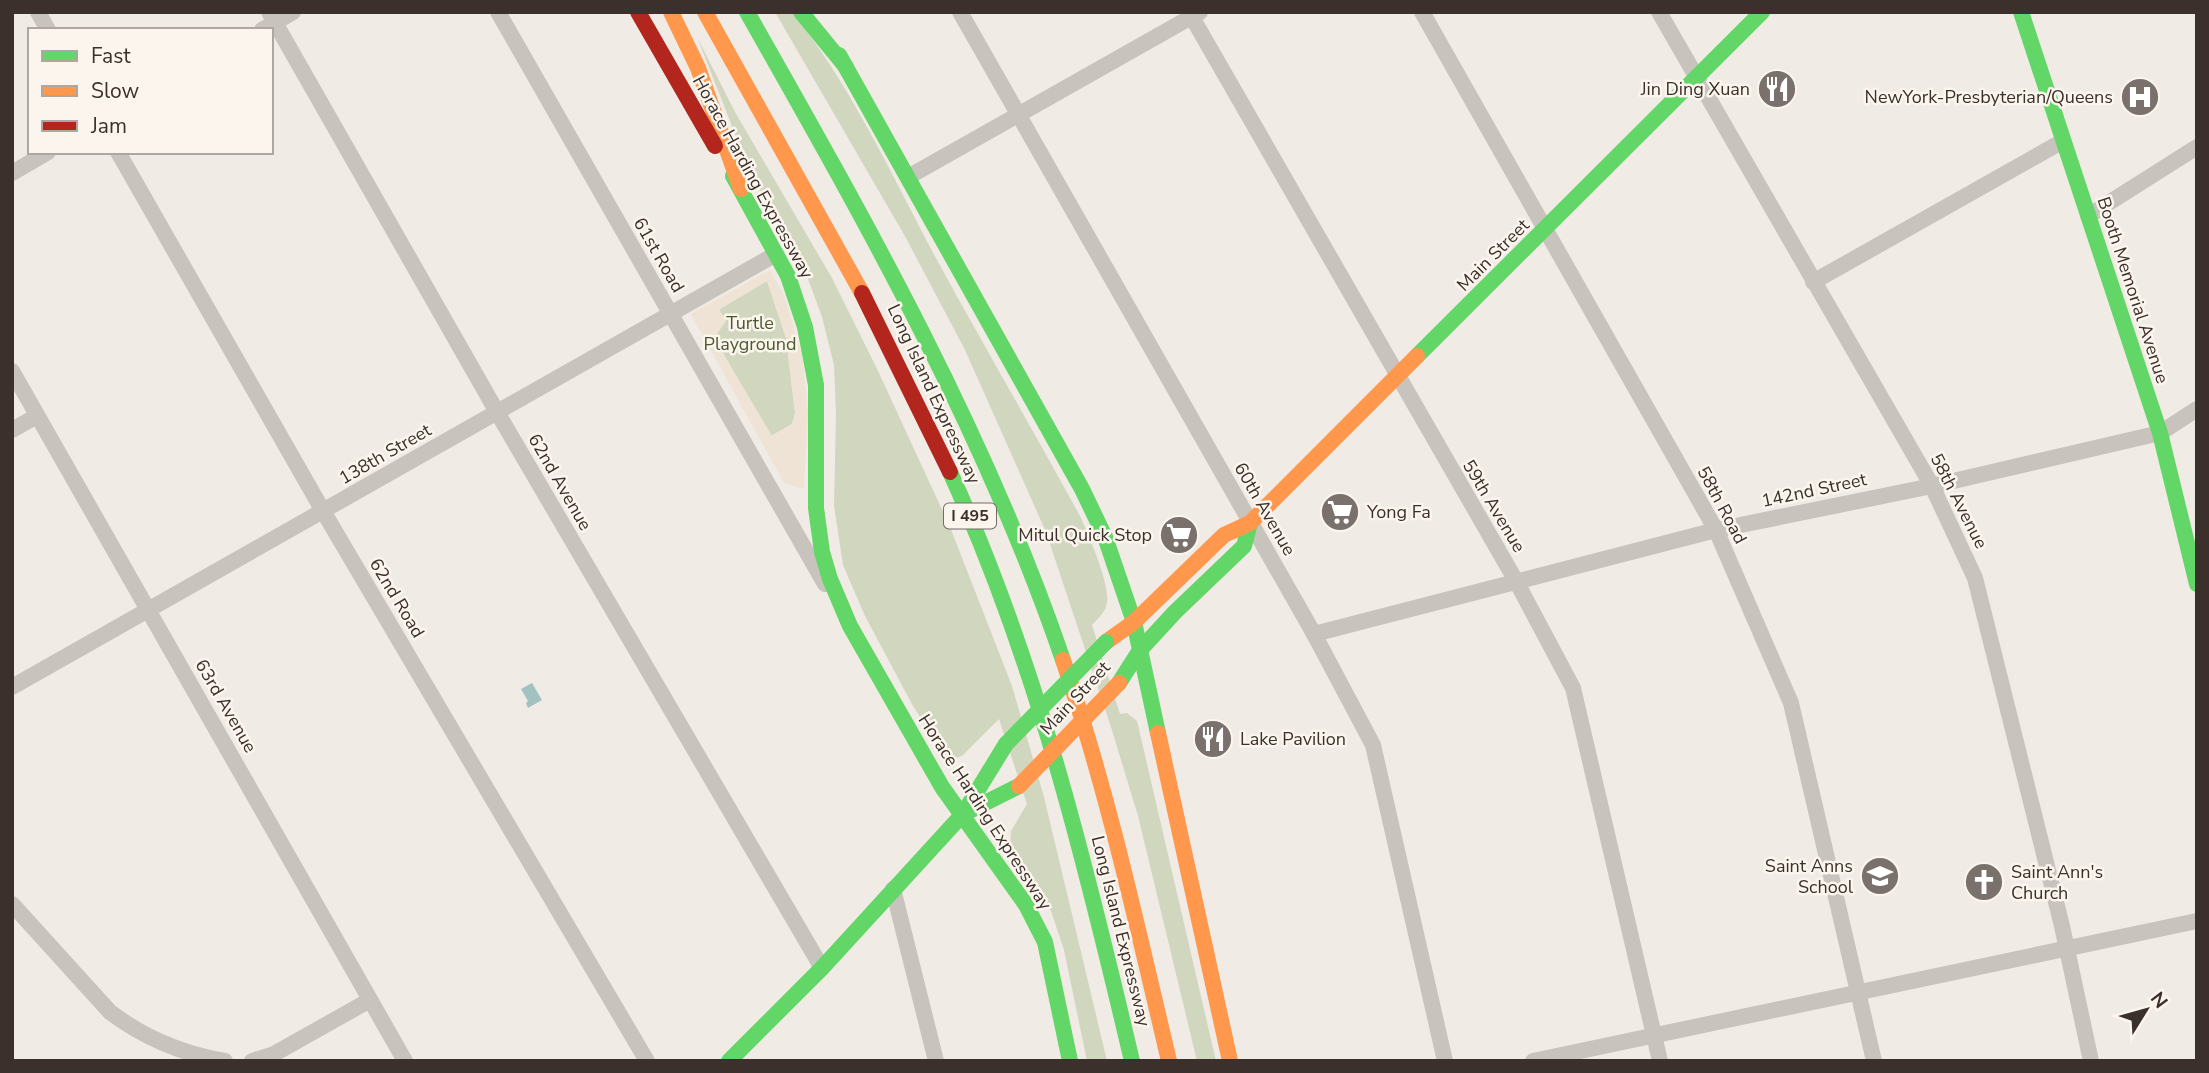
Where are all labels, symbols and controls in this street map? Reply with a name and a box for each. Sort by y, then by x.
legend [28,28,273,154]
text: Fast [91,42,131,70]
restaurant icon: Jin Ding Xuan [1756,68,1798,110]
street label: Horace Harding Expressway [687,71,819,283]
hospital icon: NewYork-Presbyterian/Queens [2119,76,2161,118]
text: Slow [91,77,140,105]
place label: Jin Ding Xuan [1640,77,1750,101]
place label: NewYork-Presbyterian/Queens [1865,85,2113,109]
text: Jam [90,112,127,140]
street label: Booth Memorial Avenue [2091,194,2175,386]
street label: 61st Road [628,213,690,297]
street label: Main Street [1452,213,1535,296]
street label: Long Island Expressway [882,300,987,488]
park label: Turtle Playground [704,311,797,356]
street label: 138th Street [335,418,436,490]
street label: 62nd Avenue [523,429,597,535]
street label: 58th Avenue [1925,449,1993,553]
street label: 59th Avenue [1457,455,1531,557]
street label: 60th Avenue [1229,458,1301,560]
street label: 58th Road [1692,462,1752,548]
street label: 142nd Street [1759,467,1869,513]
supermarket icon: Yong Fa [1319,491,1361,533]
place label: Yong Fa [1366,500,1431,524]
road number: I 495 [944,503,996,528]
supermarket icon: Mitul Quick Stop [1158,514,1200,556]
place label: Mitul Quick Stop [1018,523,1152,547]
street label: 62nd Road [364,554,430,642]
street label: 63rd Avenue [190,655,262,757]
street label: Main Street [1034,655,1116,740]
street label: Horace Harding Expressway [913,710,1058,915]
restaurant icon: Lake Pavilion [1192,718,1234,760]
place label: Lake Pavilion [1240,727,1346,751]
street label: Long Island Expressway [1086,833,1156,1030]
place label: Saint Anns School [1765,854,1854,899]
school or university icon: Saint Anns School [1859,855,1901,897]
place label: Saint Ann's Church [2011,860,2103,905]
church icon: Saint Ann's Church [1963,861,2005,903]
north arrow [2111,975,2181,1045]
text: N [2144,987,2173,1014]

